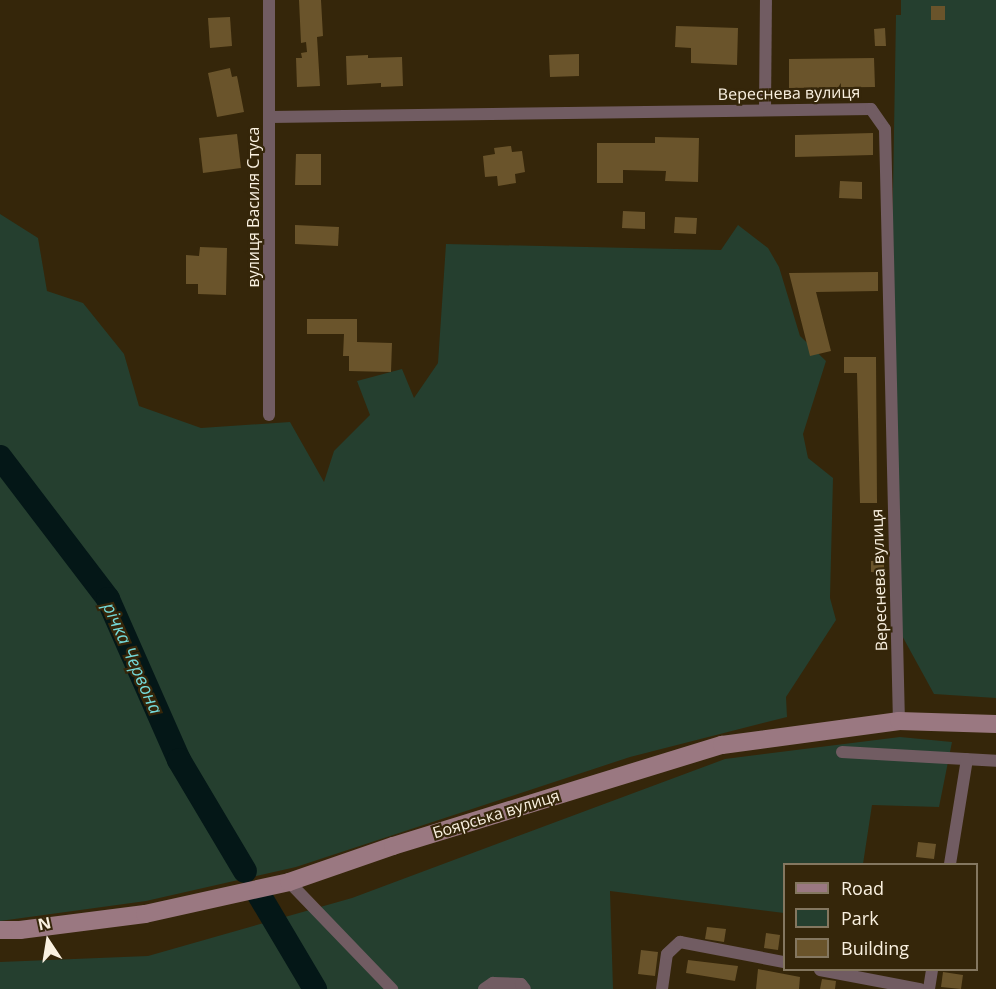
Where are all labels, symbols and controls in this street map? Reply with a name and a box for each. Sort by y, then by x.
street label: Вереснева вулиця [718,82,860,104]
street label: вулиця Василя Стуса [243,127,263,287]
street label: Вереснева вулиця [867,508,891,652]
water label: річка Червона [99,599,167,717]
street label: Боярська вулиця [430,786,562,842]
legend [783,863,978,971]
text: Road [841,876,884,900]
text: Park [841,906,879,930]
north arrow [18,911,78,971]
text: N [36,911,53,936]
text: Building [841,936,909,960]

